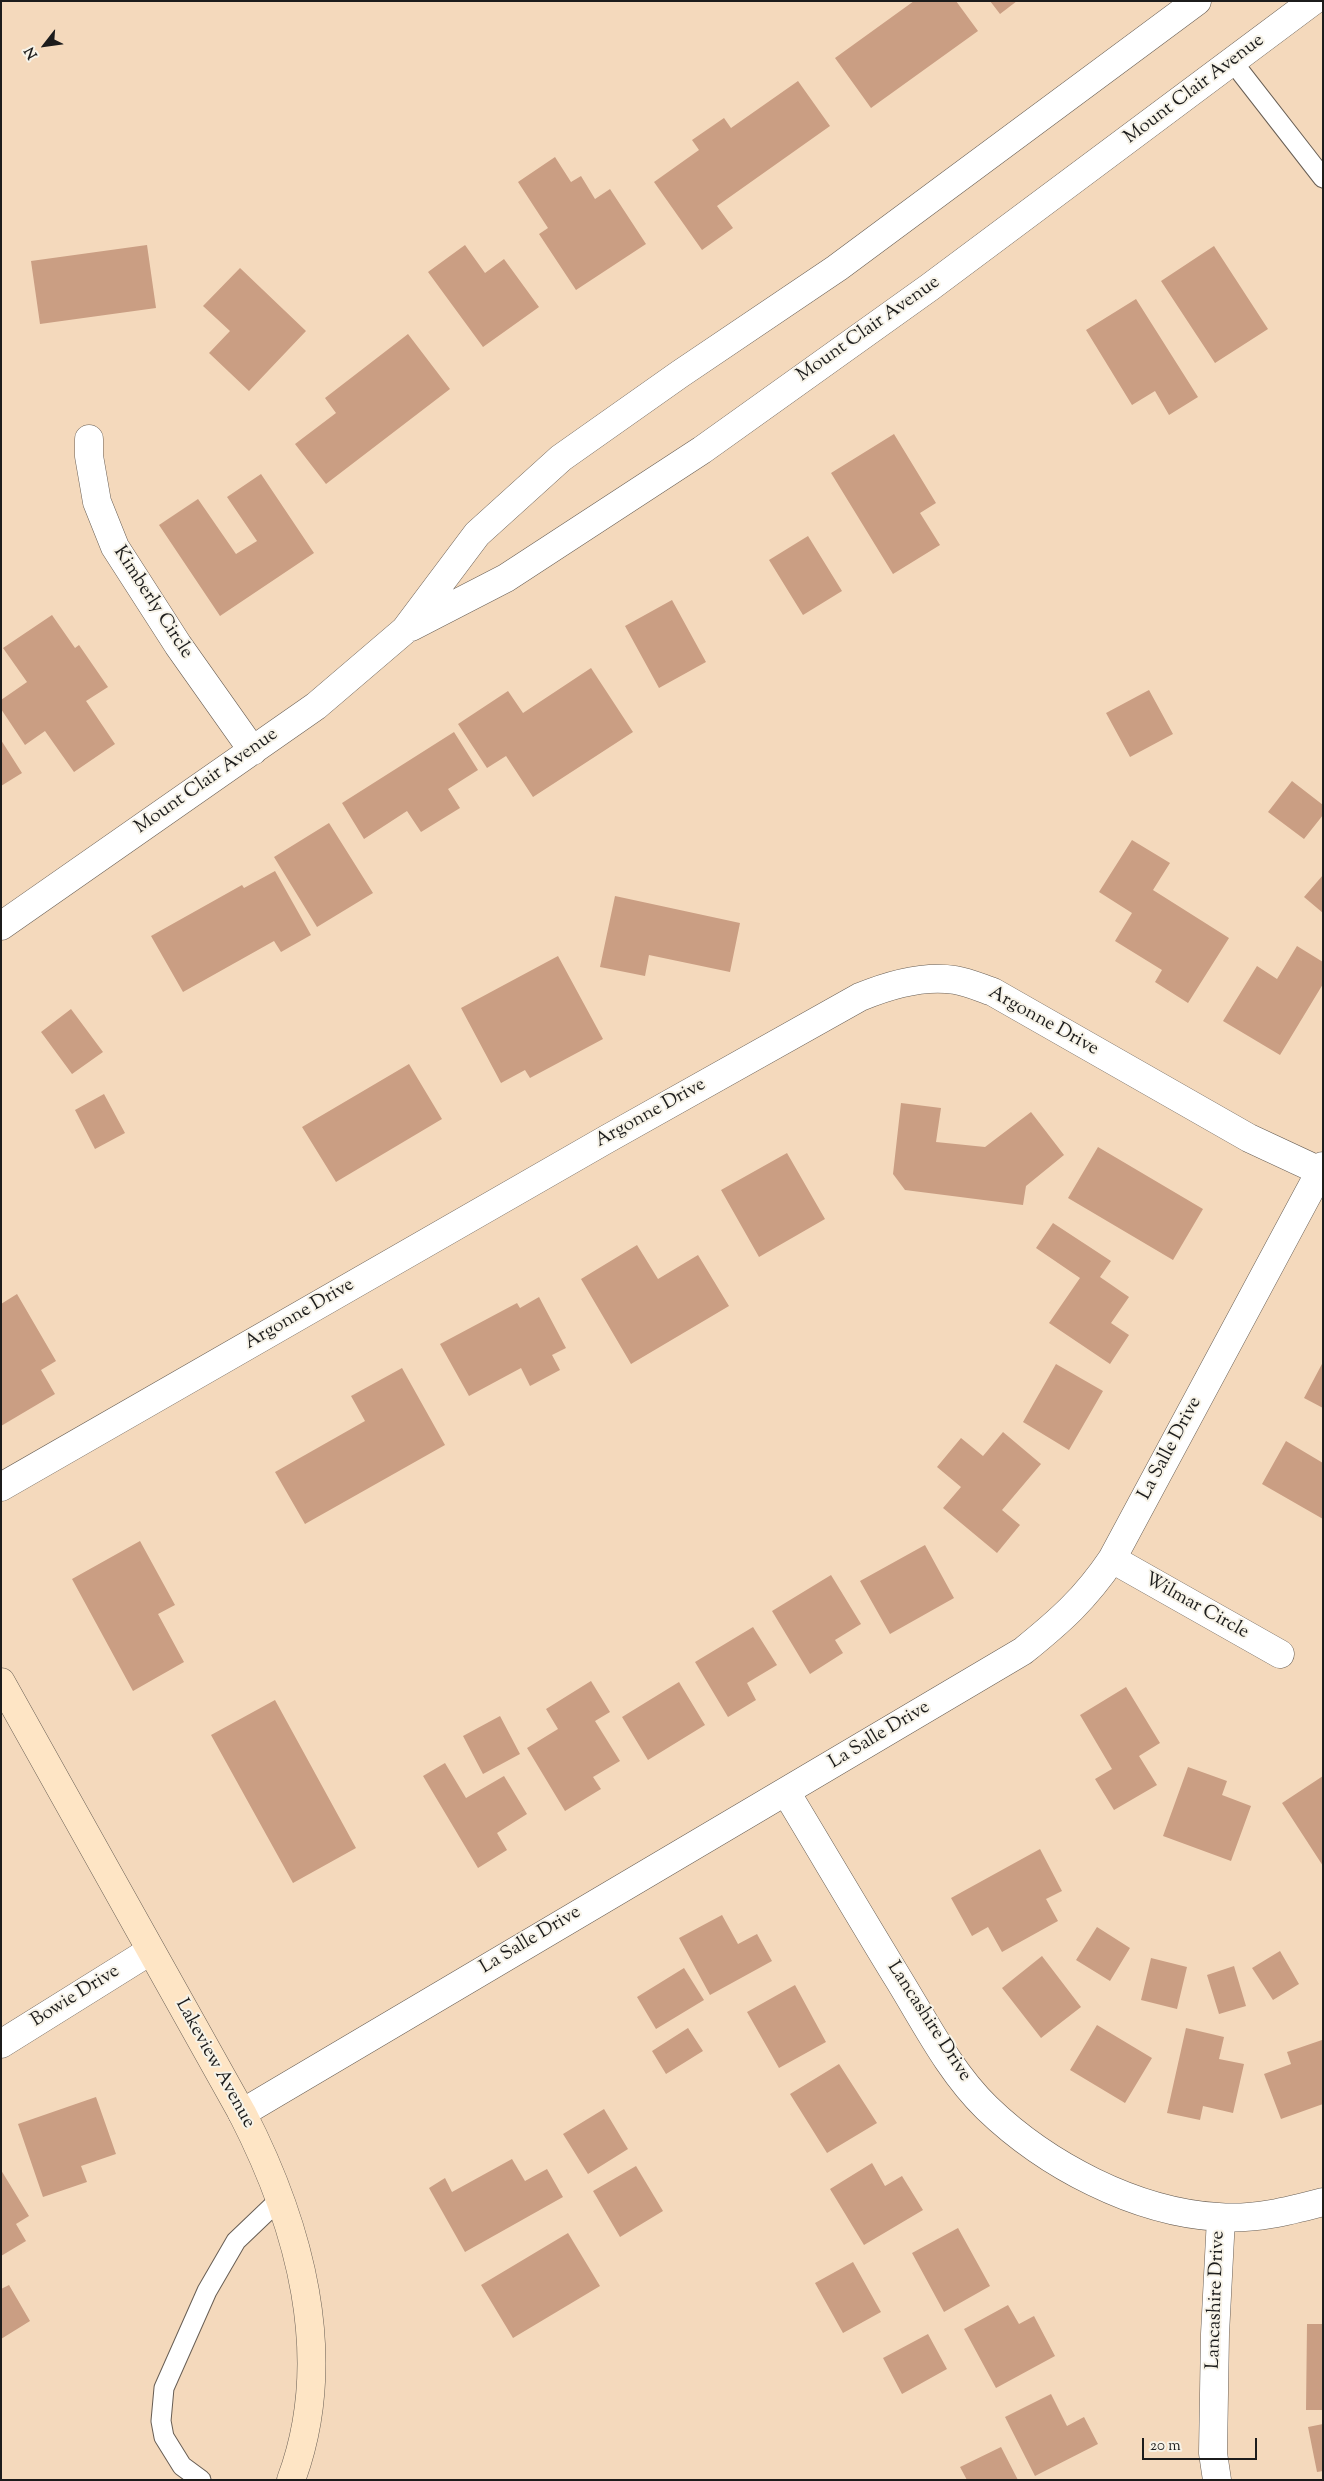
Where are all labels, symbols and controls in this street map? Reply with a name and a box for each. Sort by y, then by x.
north arrow [20,20,70,70]
street label: Mount Clair Avenue [1120,30,1270,150]
text: N [21,43,43,62]
street label: Mount Clair Avenue [793,272,945,388]
street label: Kimberly Circle [107,542,197,664]
street label: Mount Clair Avenue [131,724,283,840]
street label: Argonne Drive [984,982,1102,1062]
street label: Argonne Drive [592,1074,710,1154]
street label: Argonne Drive [241,1274,359,1356]
street label: La Salle Drive [1134,1394,1208,1504]
street label: Wilmar Circle [1140,1569,1252,1645]
street label: La Salle Drive [826,1697,934,1775]
street label: La Salle Drive [477,1902,585,1980]
street label: Lancashire Drive [881,1958,975,2086]
street label: Bowie Drive [28,1961,124,2033]
street label: Lakeview Avenue [169,1995,259,2133]
street label: Lancashire Drive [1203,2231,1231,2369]
scale bar [1144,2428,1259,2460]
text: 20 m [1150,2436,1181,2457]

